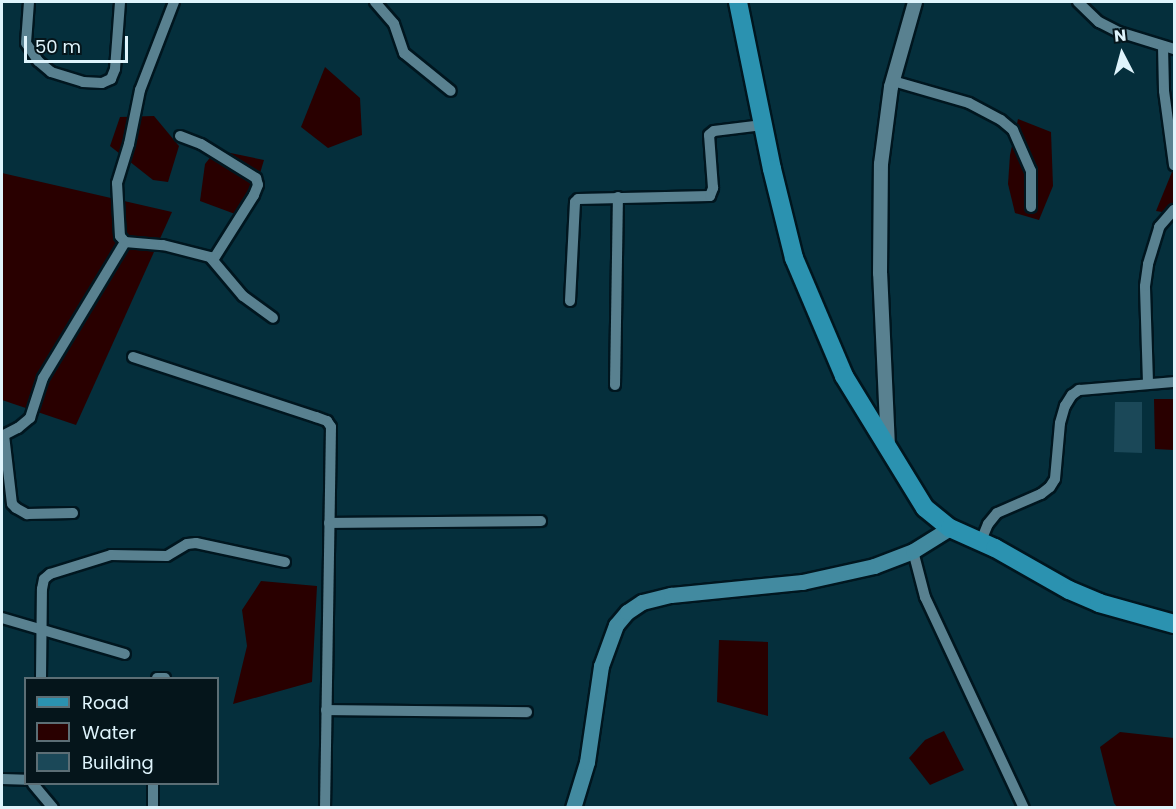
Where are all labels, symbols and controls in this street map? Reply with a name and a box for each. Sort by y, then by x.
scale bar [27,24,130,62]
north arrow [1092,24,1152,84]
text: N [1113,24,1127,48]
text: 50 m [35,34,81,59]
legend [24,677,219,785]
text: Road [82,690,129,715]
text: Water [82,720,136,745]
text: Building [82,750,154,775]

